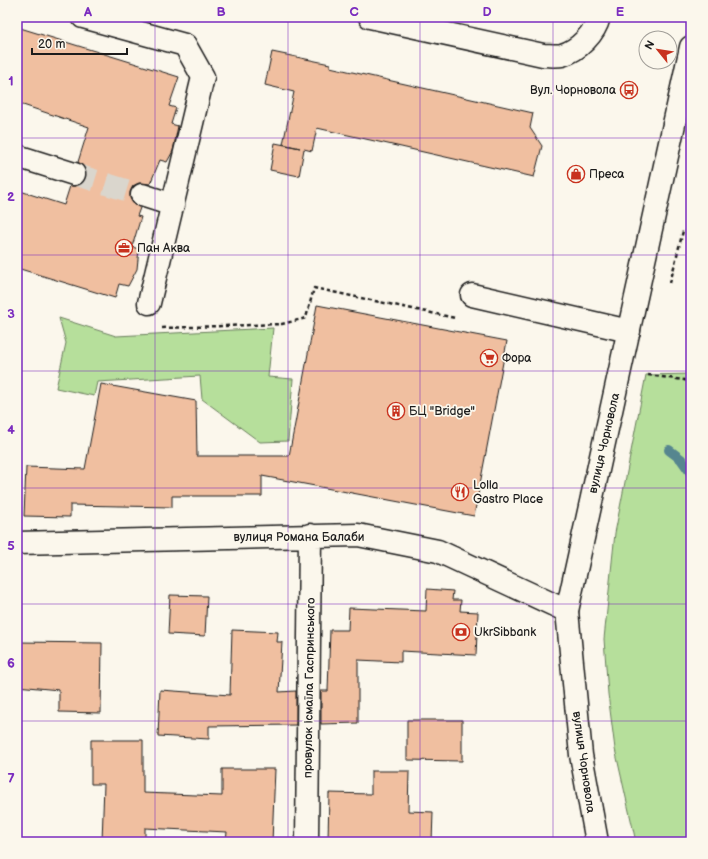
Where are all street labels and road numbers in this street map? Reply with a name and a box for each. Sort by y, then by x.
street label: вулиця Чорновола [586,391,623,495]
street label: вулиця Романа Балаби [234,530,364,545]
street label: провулок Ісмаїла Гаспринського [300,598,319,778]
street label: вулиця Чорновола [569,710,598,814]

